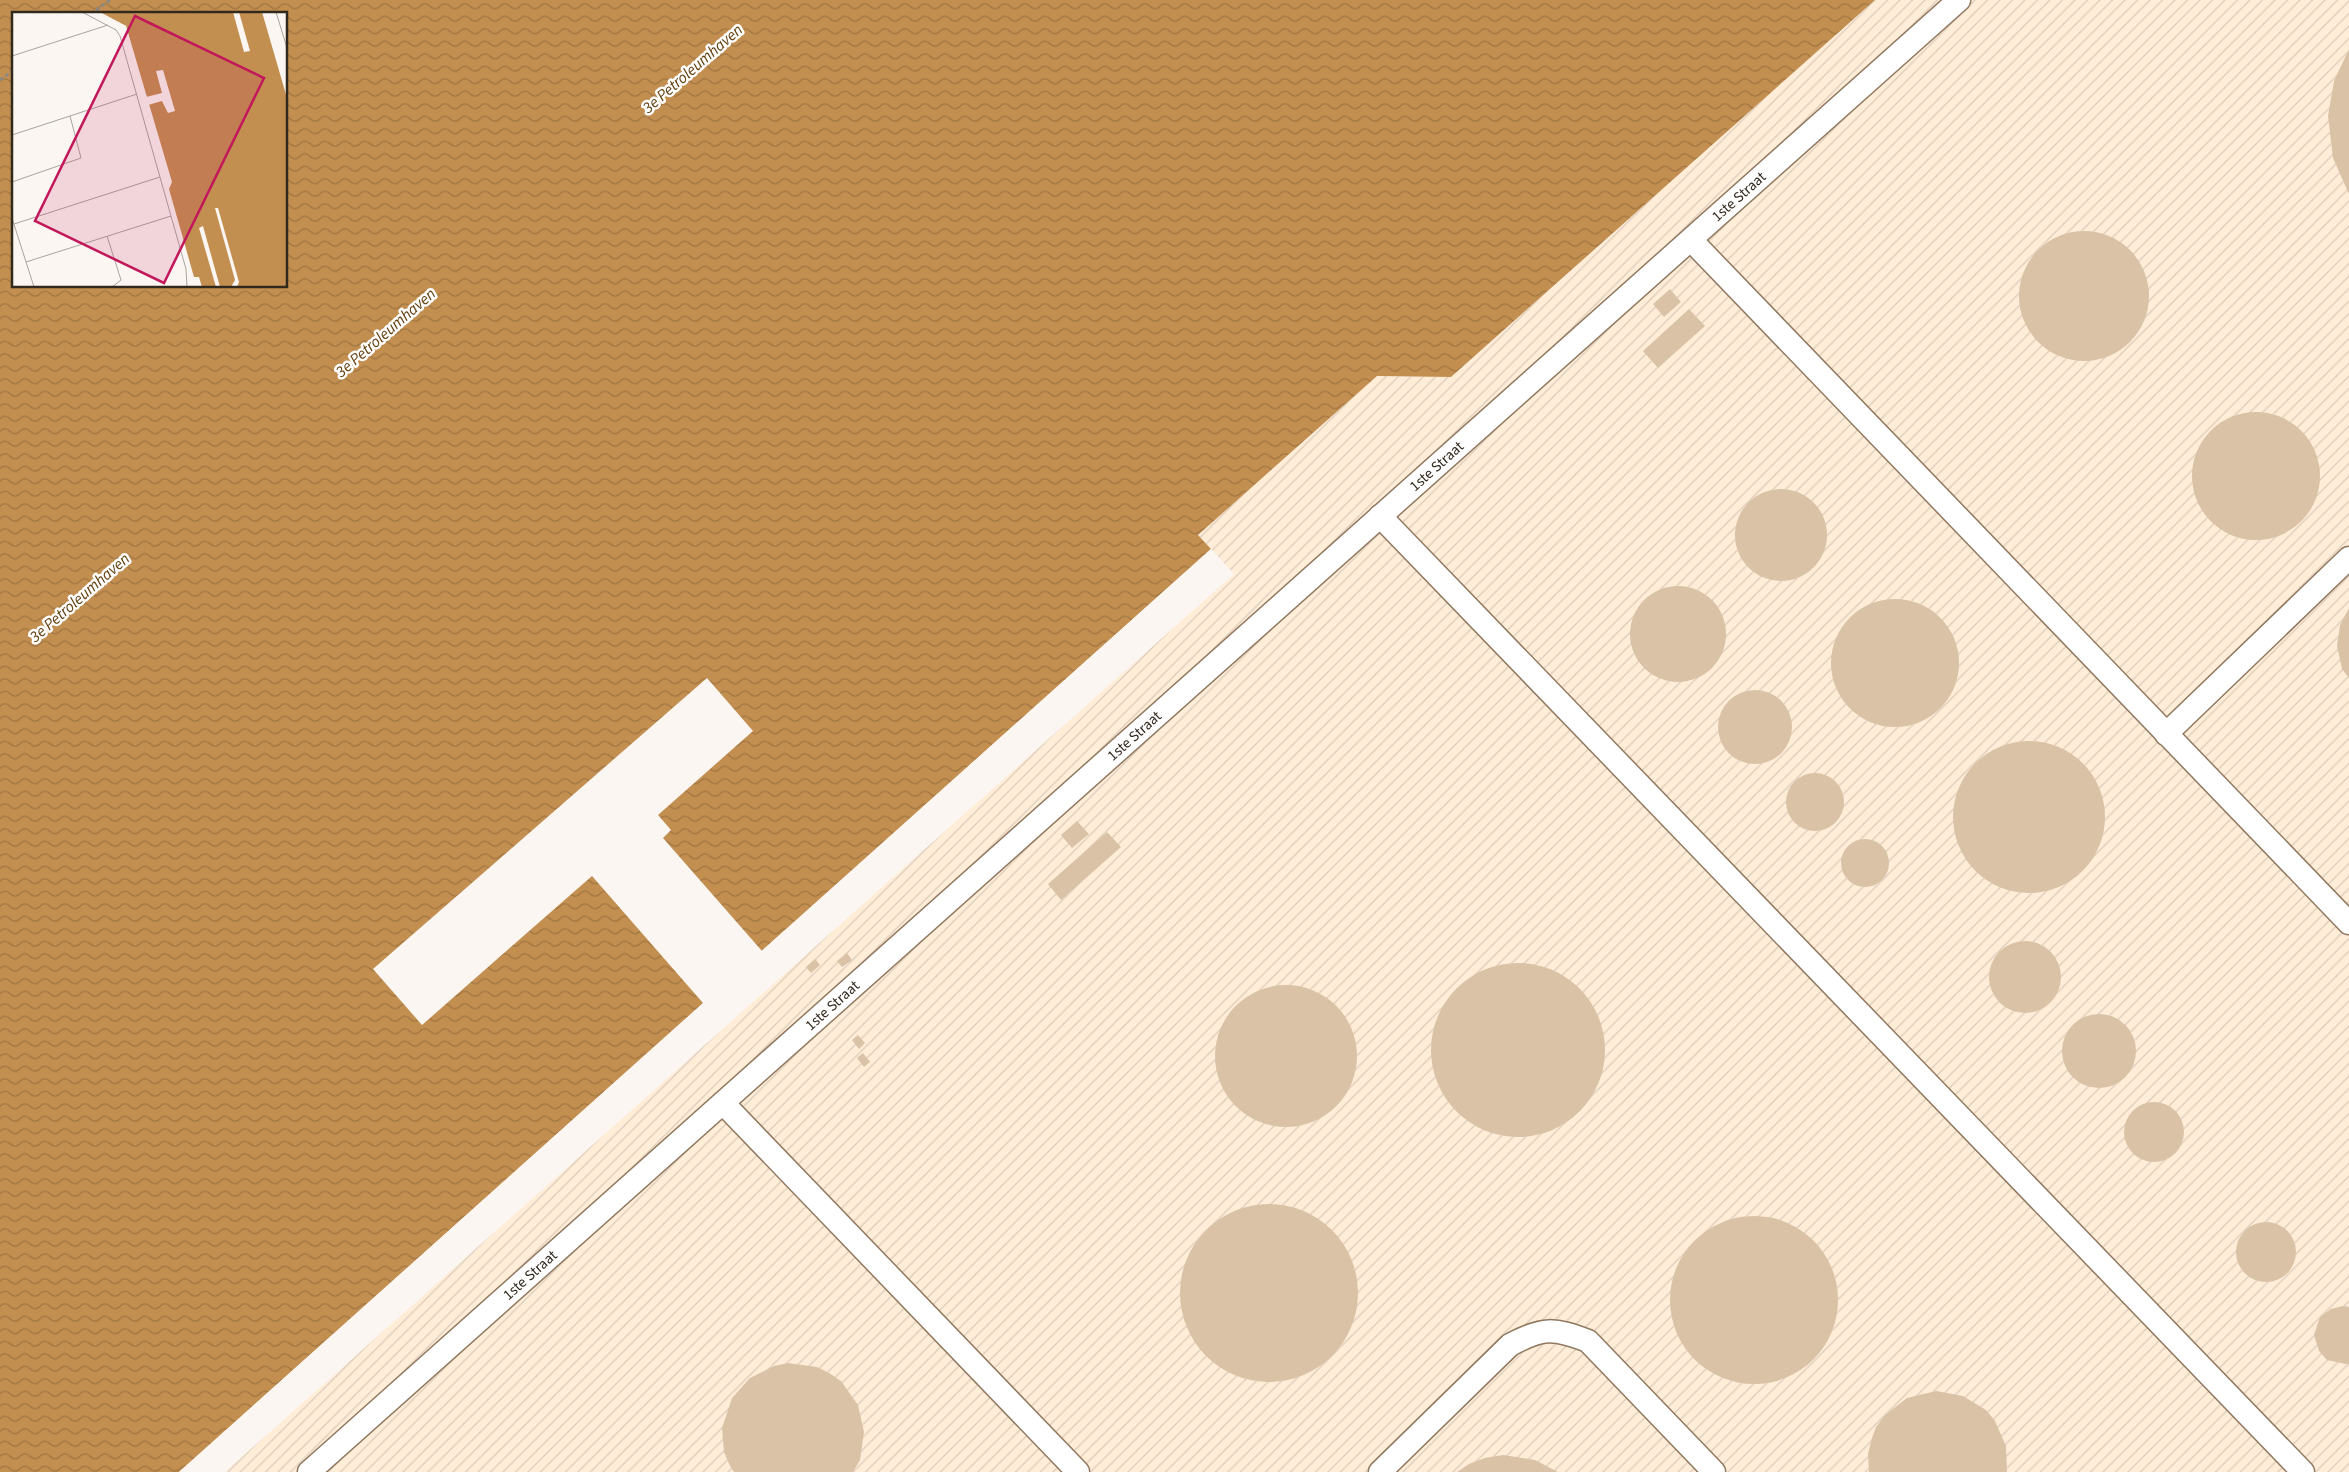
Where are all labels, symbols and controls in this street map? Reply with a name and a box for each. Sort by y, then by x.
inset map [12,12,288,288]
water label: 3e Petroleumhaven [637,19,747,119]
street label: 1ste Straat [1707,167,1771,227]
water label: 3e Petroleumhaven [330,283,440,383]
street label: 1ste Straat [1405,437,1469,496]
water label: 3e Petroleumhaven [24,548,134,648]
street label: 1ste Straat [1103,706,1166,766]
street label: 1ste Straat [801,976,864,1036]
street label: 1ste Straat [498,1245,562,1305]

